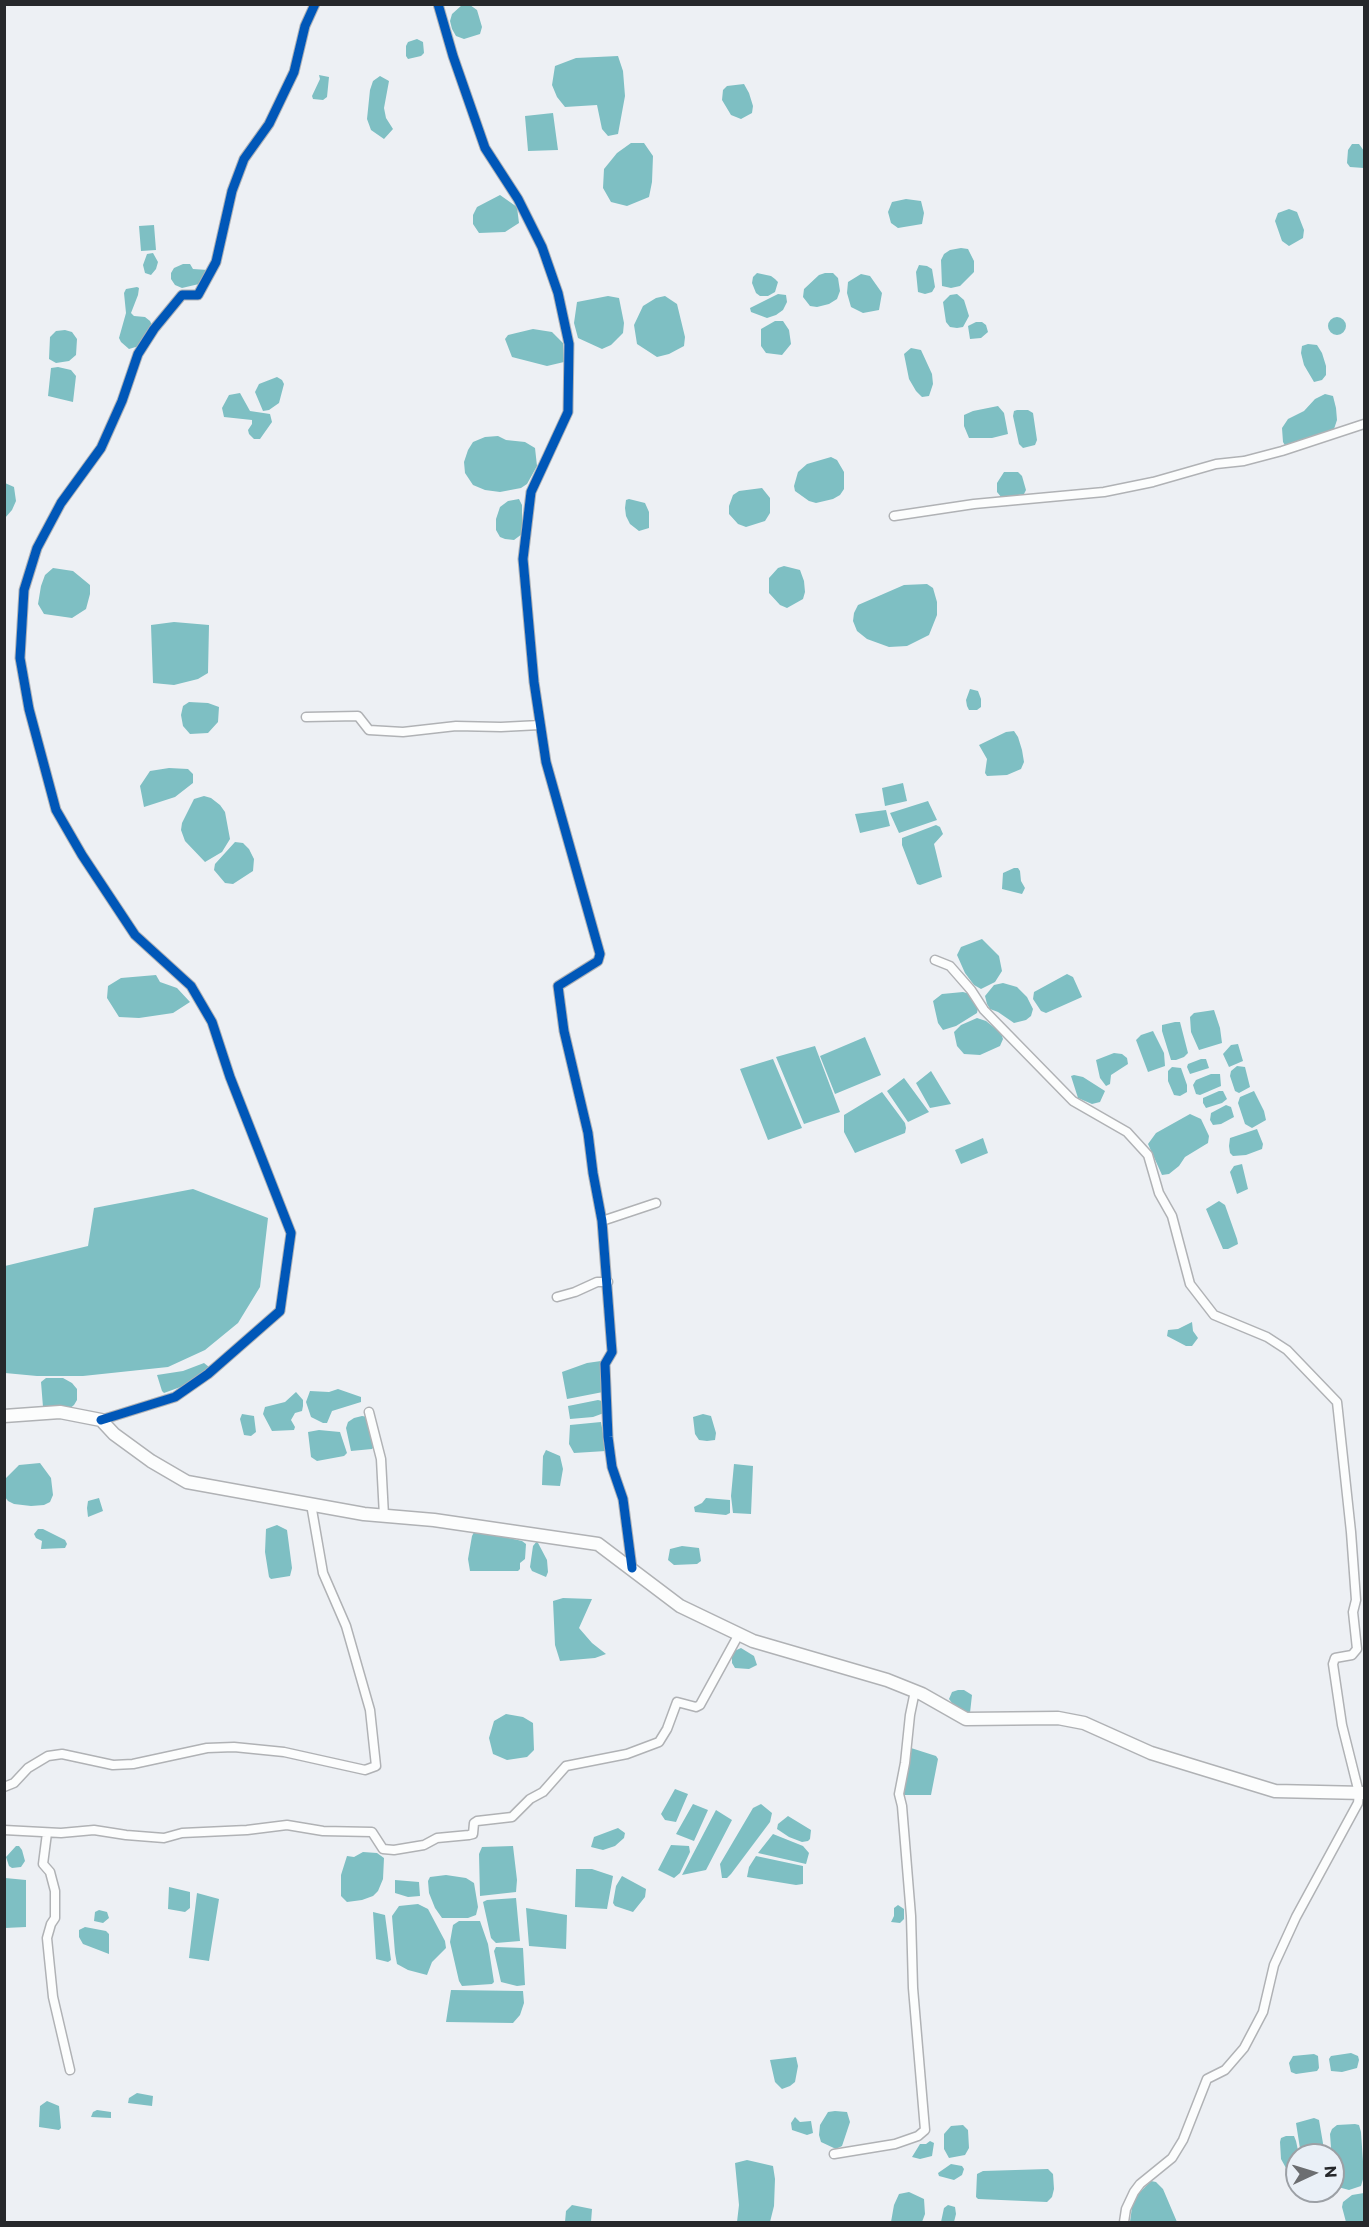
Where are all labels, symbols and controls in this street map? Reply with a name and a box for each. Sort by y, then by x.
north arrow [1285,2143,1345,2203]
text: N [1322,2165,1341,2178]

